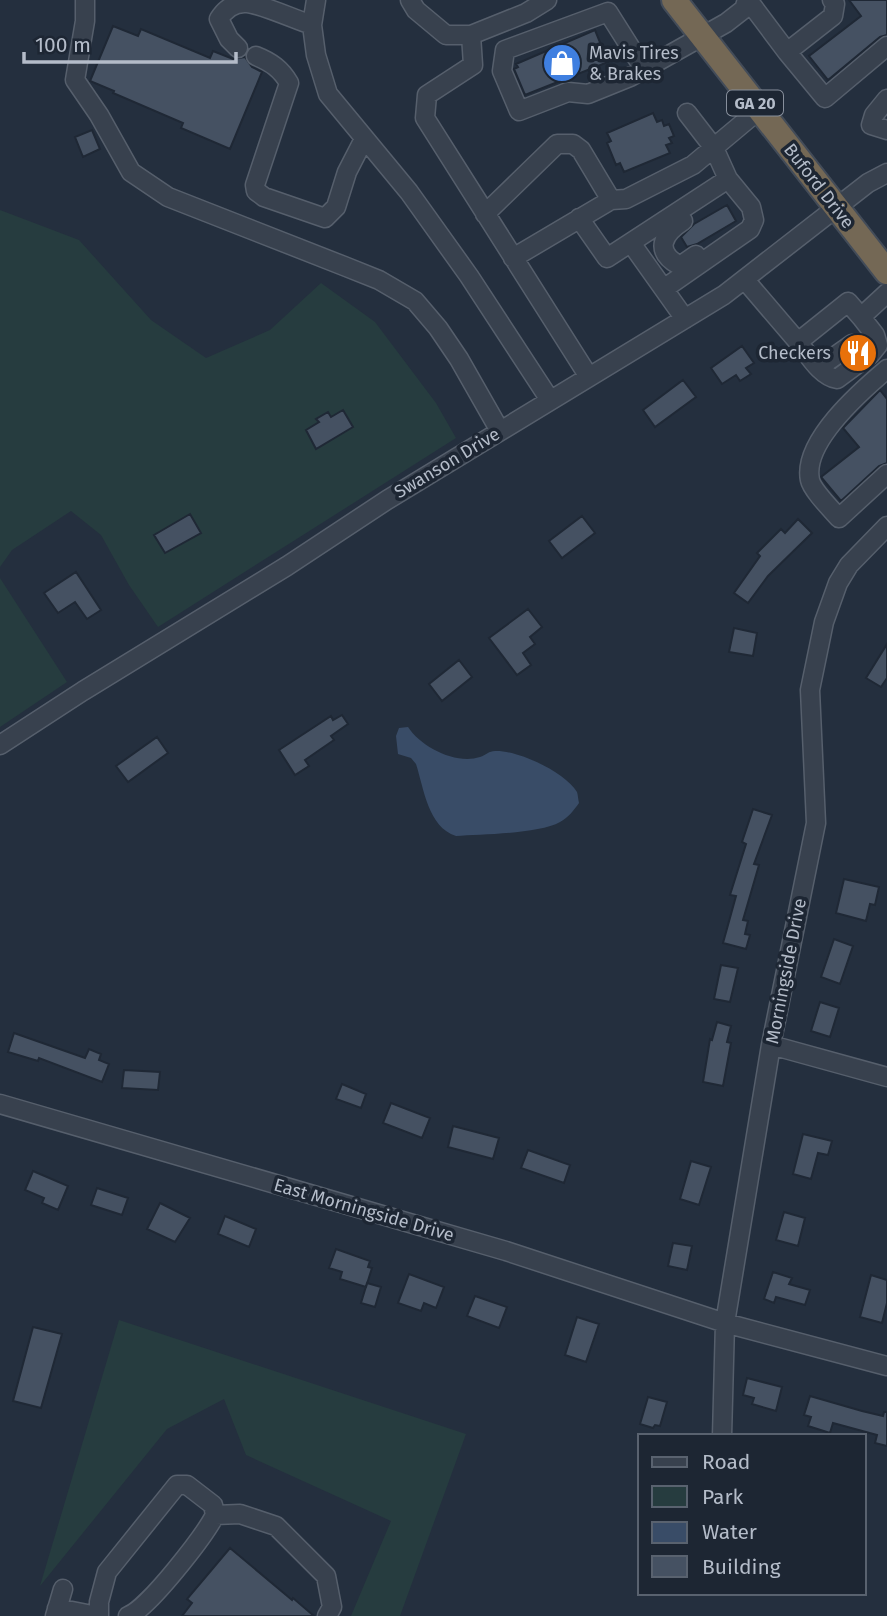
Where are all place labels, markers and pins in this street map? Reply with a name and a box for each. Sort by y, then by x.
shop icon: Mavis Tires & Brakes [541,42,583,84]
place label: Mavis Tires & Brakes [589,42,679,85]
restaurant icon: Checkers [837,332,879,374]
place label: Checkers [758,342,831,364]

